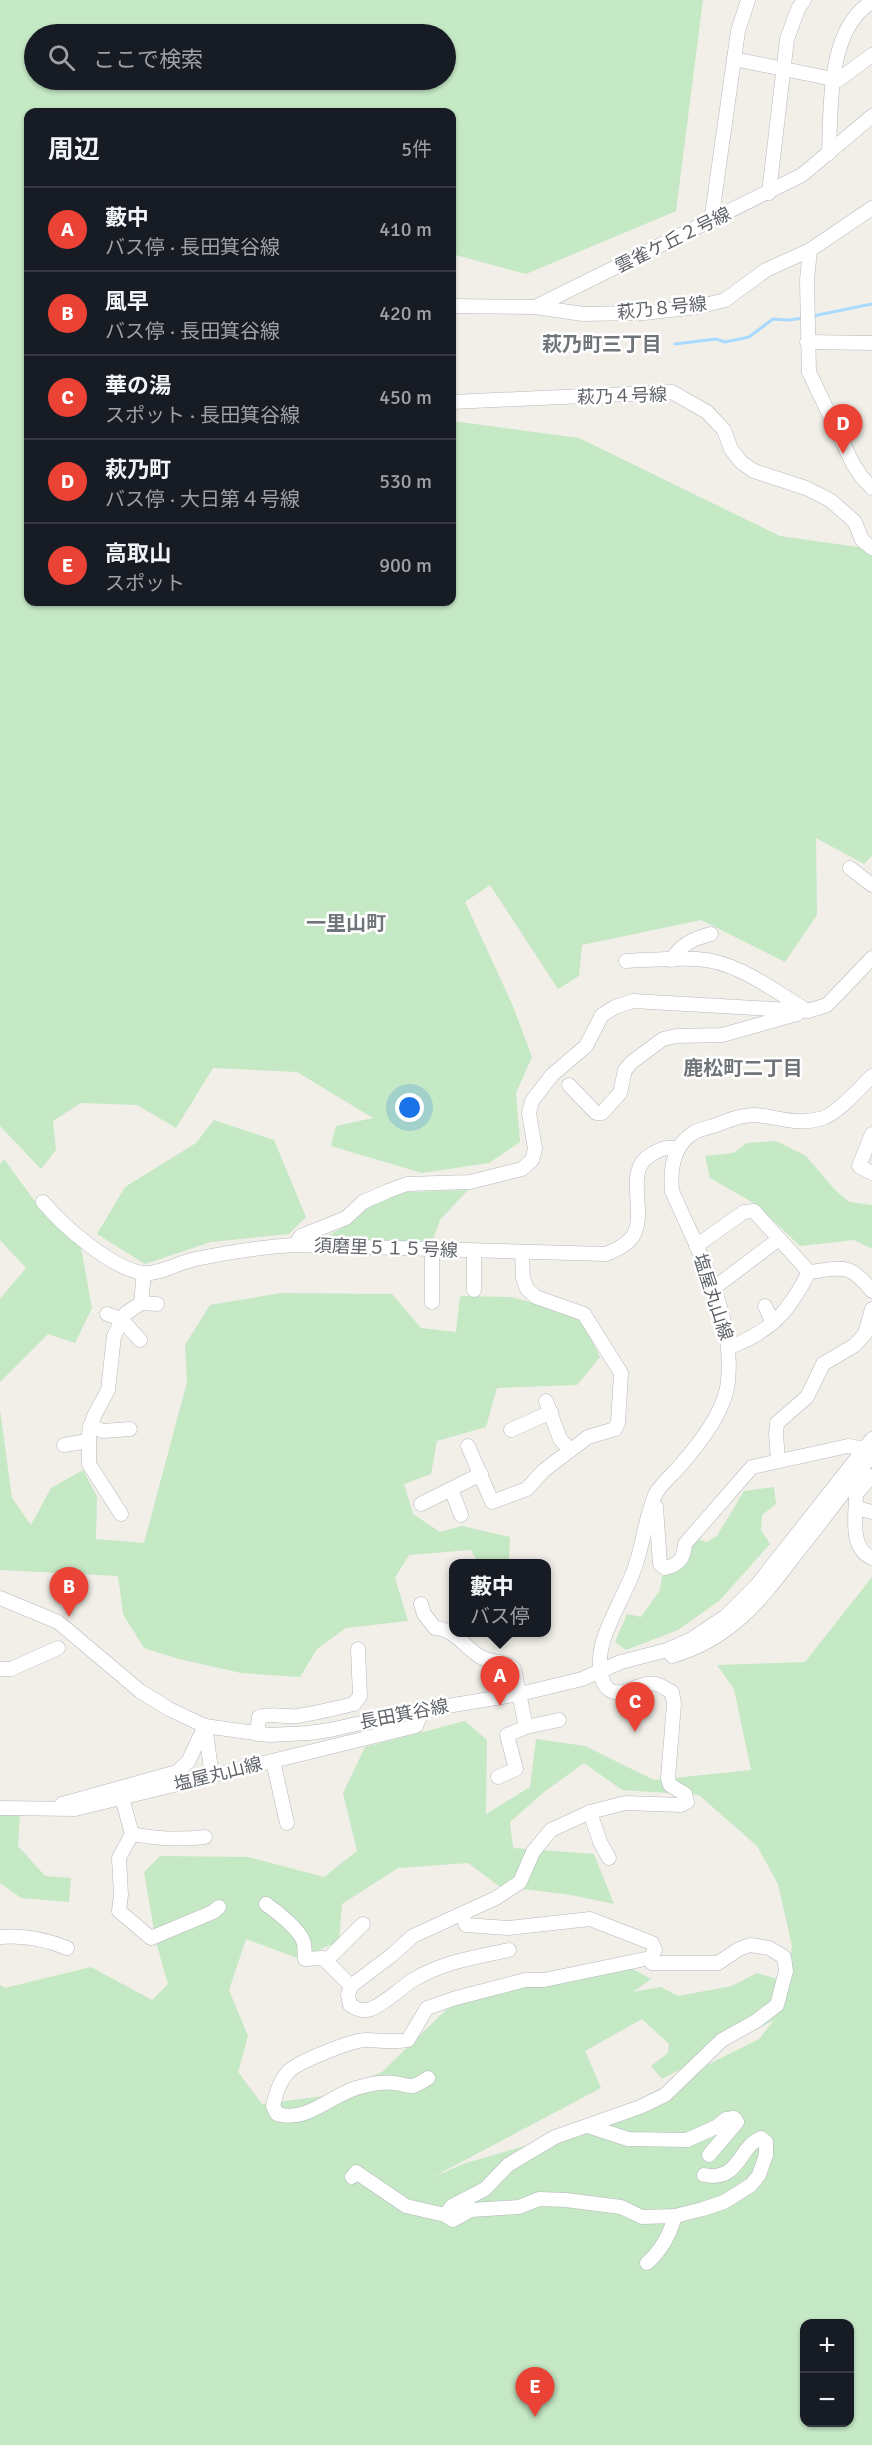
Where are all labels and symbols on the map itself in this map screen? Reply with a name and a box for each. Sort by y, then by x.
street label: 雲雀ケ丘２号線 [612,202,734,278]
street label: 萩乃８号線 [616,292,708,324]
district label: 萩乃町三丁目 [542,332,662,357]
street label: 萩乃４号線 [577,383,667,409]
pin: D [824,404,862,454]
district label: 一里山町 [306,911,386,936]
district label: 鹿松町二丁目 [683,1056,803,1081]
your location [395,1093,424,1122]
street label: 須磨里５１５号線 [314,1234,458,1262]
street label: 塩屋丸山線 [689,1251,737,1343]
pin: B [50,1568,88,1617]
pin: A [480,1656,520,1706]
pin: C [616,1682,654,1732]
street label: 長田箕谷線 [358,1695,450,1733]
street label: 塩屋丸山線 [172,1752,264,1796]
pin: E [516,2368,554,2417]

